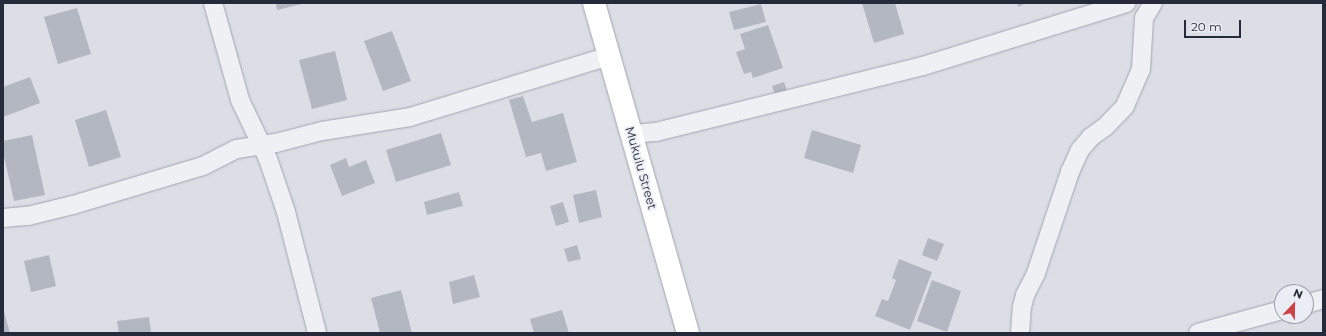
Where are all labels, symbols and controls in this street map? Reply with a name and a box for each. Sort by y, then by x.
scale bar [1186,12,1243,38]
text: 20 m [1191,19,1222,34]
street label: Mukulu Street [622,125,660,211]
north arrow [1274,284,1314,324]
text: N [1291,286,1305,302]

